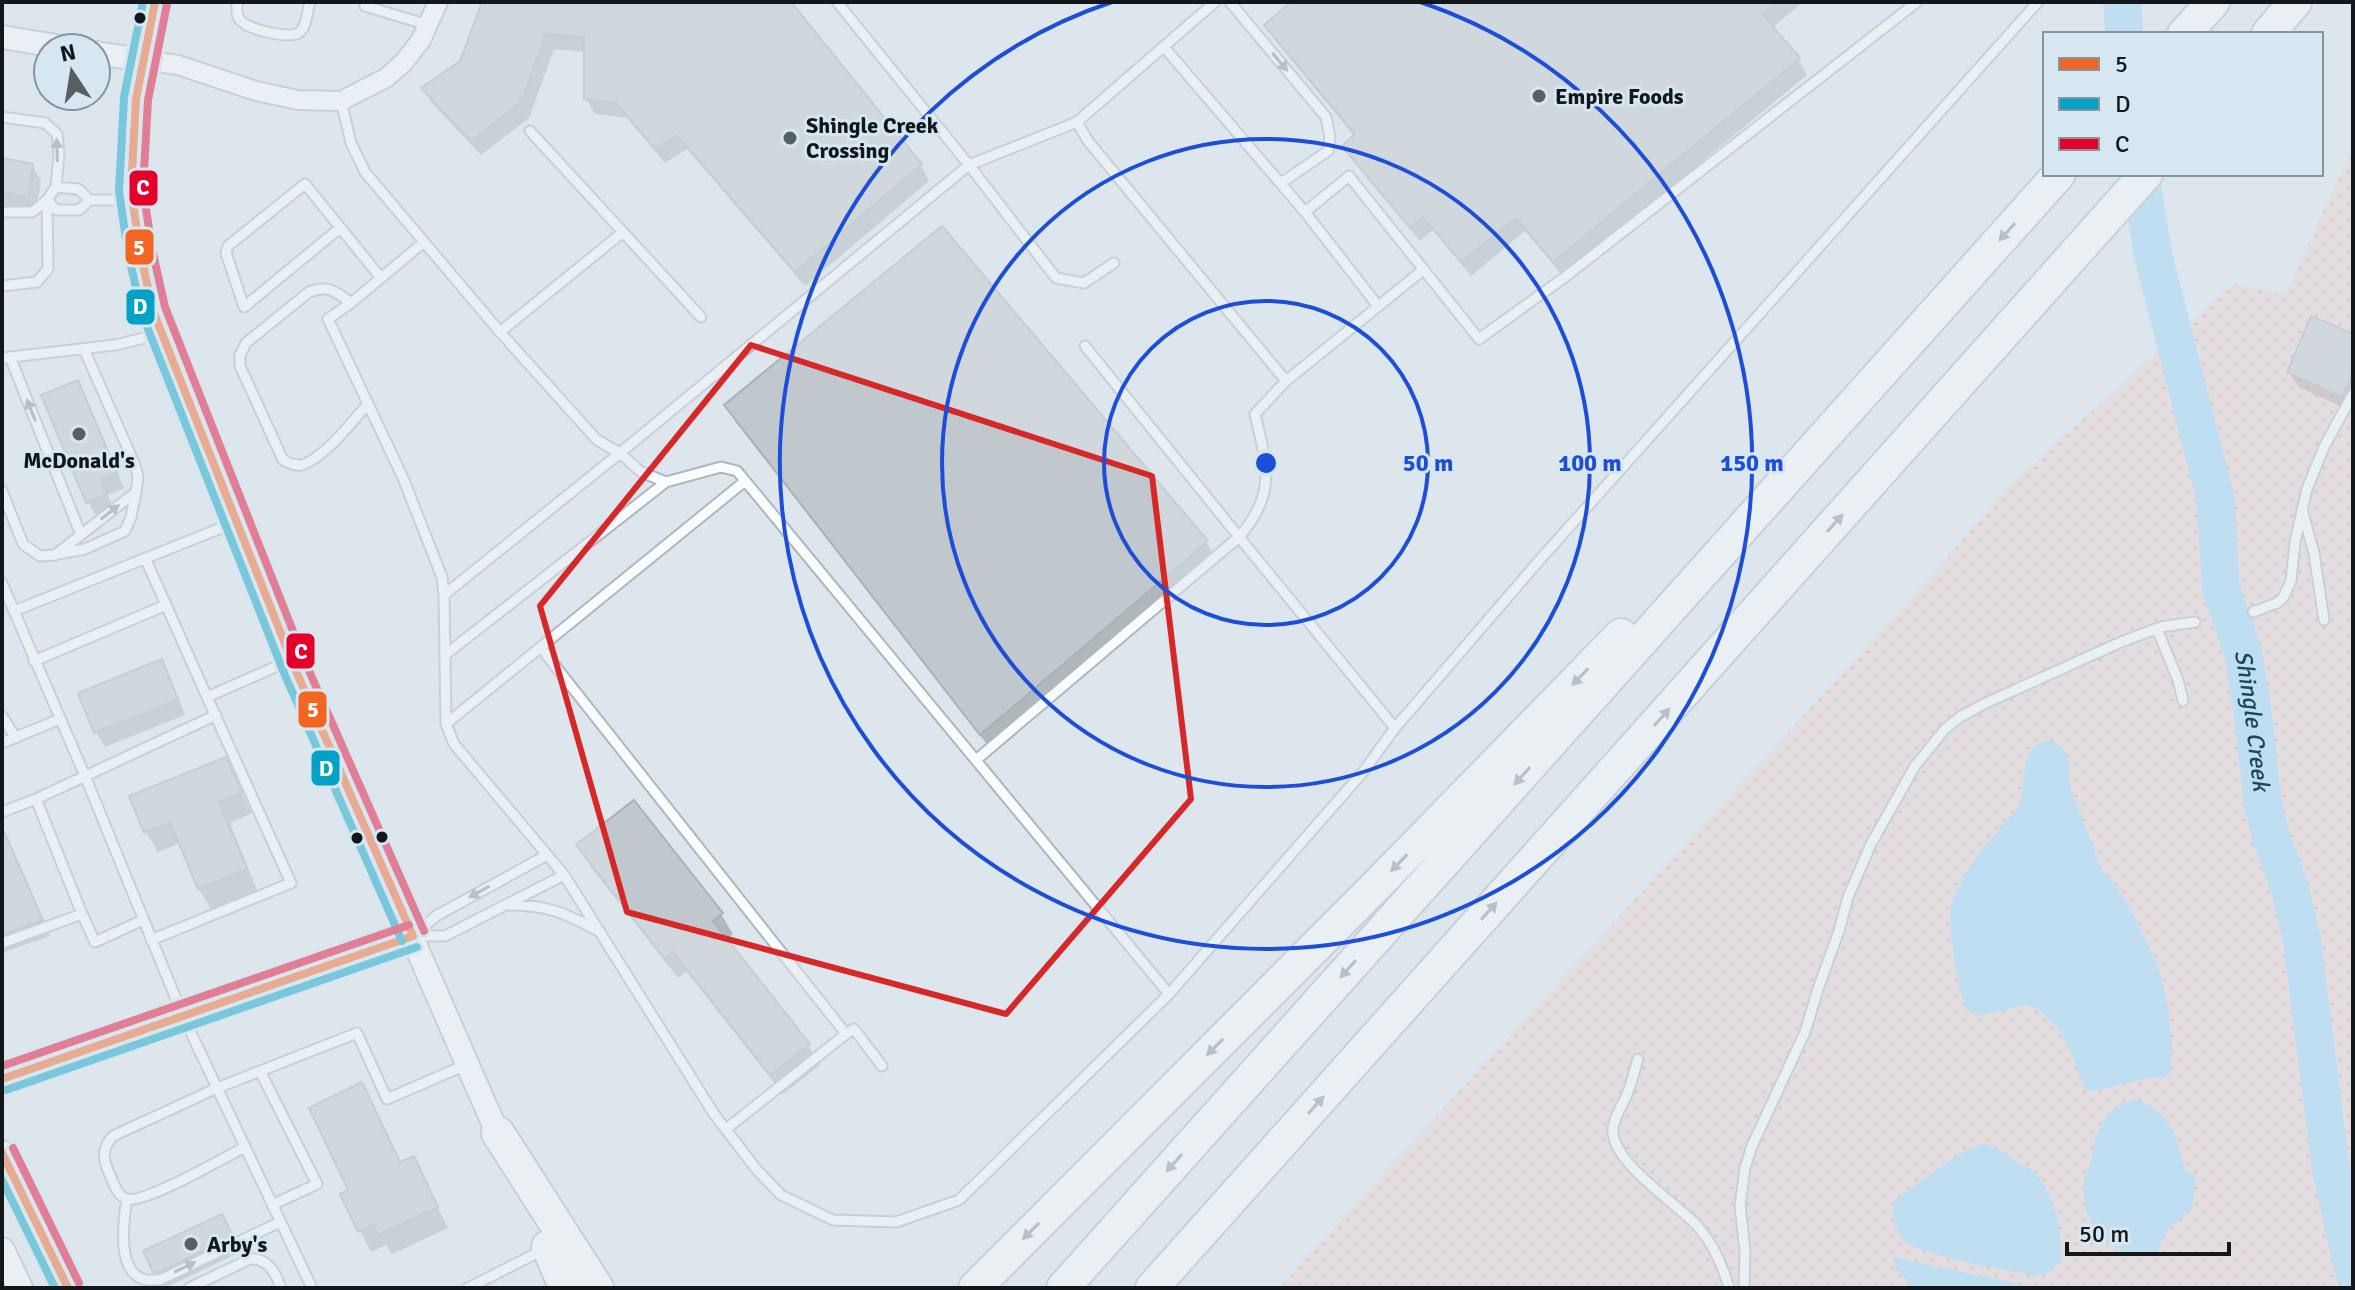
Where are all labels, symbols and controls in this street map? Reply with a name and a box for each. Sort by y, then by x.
unlabelled marker [132,10,148,26]
north arrow [32,32,112,112]
legend [2043,32,2323,176]
text: N [58,38,78,68]
text: 5 [2115,49,2128,79]
one-way arrow [1271,52,1288,72]
place label: Empire Foods [1555,83,1684,110]
marker: Empire Foods [1530,87,1548,105]
text: D [2115,89,2131,119]
place label: Shingle Creek Crossing [806,112,939,164]
marker: Shingle Creek Crossing [781,129,799,147]
text: C [2115,129,2129,159]
one-way arrow [51,137,64,162]
line badge: C [128,169,159,207]
text: C [136,174,150,201]
one-way arrow [1999,222,2016,242]
line badge: 5 [124,228,155,266]
text: 5 [133,234,145,261]
line badge: D [125,288,156,326]
text: D [133,293,147,320]
one-way arrow [25,398,38,422]
marker: McDonald's [70,425,88,443]
place label: McDonald's [23,447,135,474]
text: 50 m [1403,448,1453,478]
text: 100 m [1558,448,1622,478]
text: 150 m [1720,448,1784,478]
centre of rings [1252,449,1280,477]
one-way arrow [100,505,120,521]
one-way arrow [1826,513,1844,532]
line badge: C [285,632,316,670]
text: C [294,638,308,665]
water label: Shingle Creek [2228,648,2277,794]
one-way arrow [1571,667,1589,686]
line badge: 5 [297,690,328,729]
text: 5 [307,696,319,723]
one-way arrow [1653,707,1670,727]
line badge: D [310,749,341,787]
text: D [319,755,333,782]
one-way arrow [1513,766,1531,785]
unlabelled marker [374,829,390,845]
unlabelled marker [349,830,365,846]
one-way arrow [1390,853,1408,872]
one-way arrow [468,885,490,899]
one-way arrow [1480,901,1497,921]
one-way arrow [1340,959,1357,979]
one-way arrow [1206,1037,1225,1056]
one-way arrow [1307,1095,1324,1115]
one-way arrow [1166,1153,1184,1172]
scale bar [2067,1206,2229,1256]
text: 50 m [2079,1219,2129,1249]
one-way arrow [1023,1221,1041,1240]
place label: Arby's [207,1231,268,1258]
marker: Arby's [182,1235,200,1253]
one-way arrow [173,1260,197,1274]

